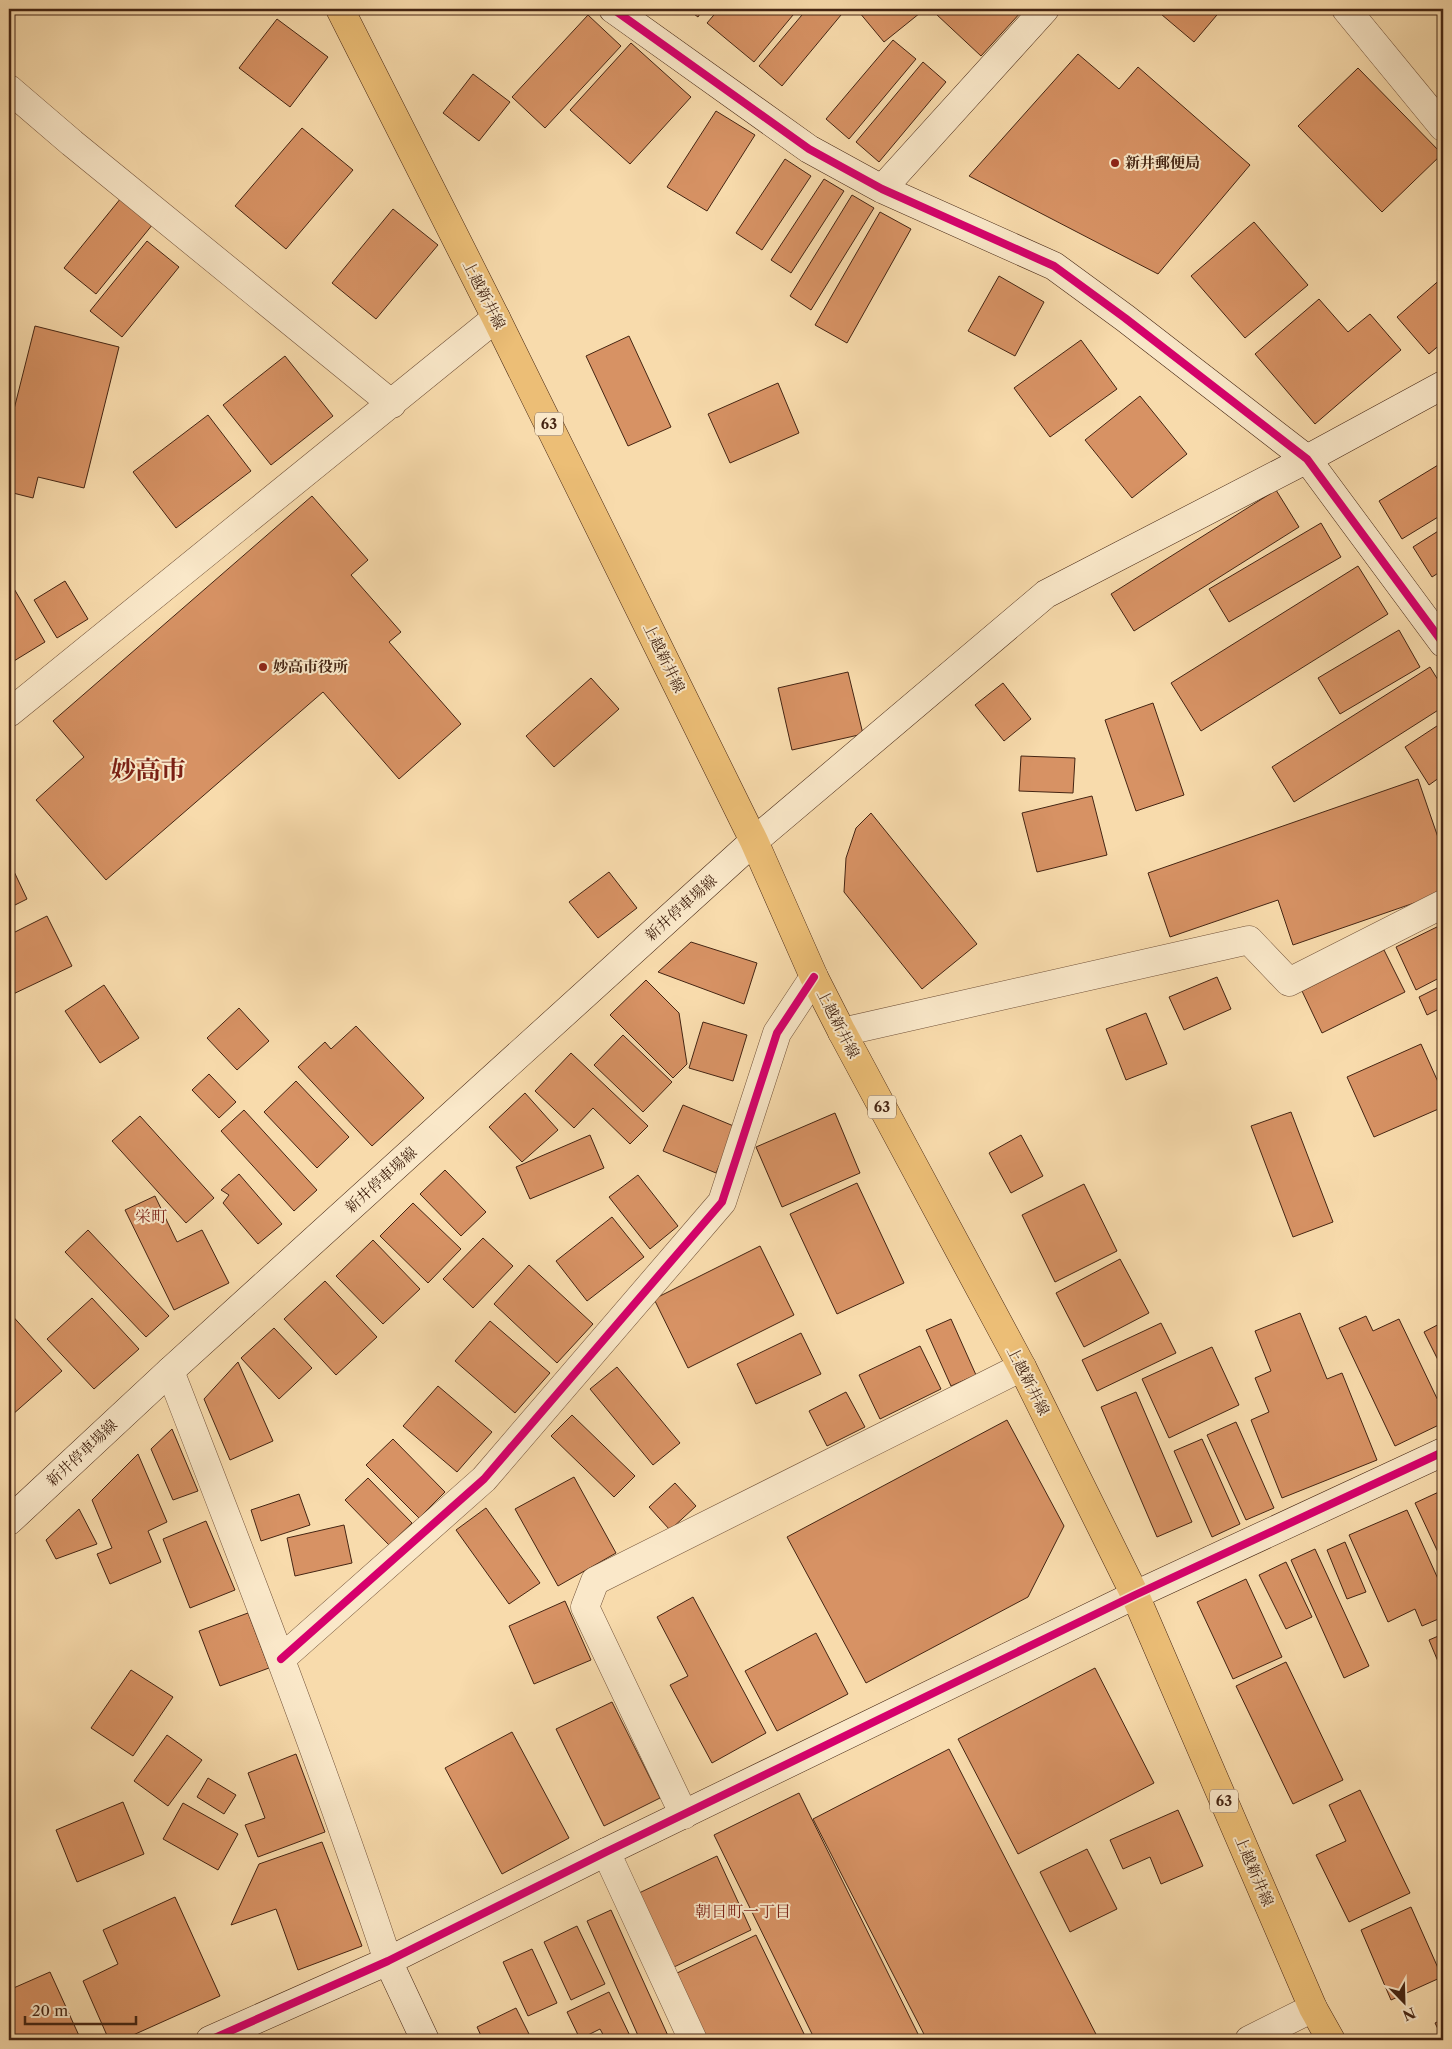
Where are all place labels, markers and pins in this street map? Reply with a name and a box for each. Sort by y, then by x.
place label: 新井郵便局 [1125,153,1200,172]
marker: 新井郵便局 [1109,157,1121,169]
place label: 妙高市役所 [273,657,348,676]
marker: 妙高市役所 [257,661,269,673]

